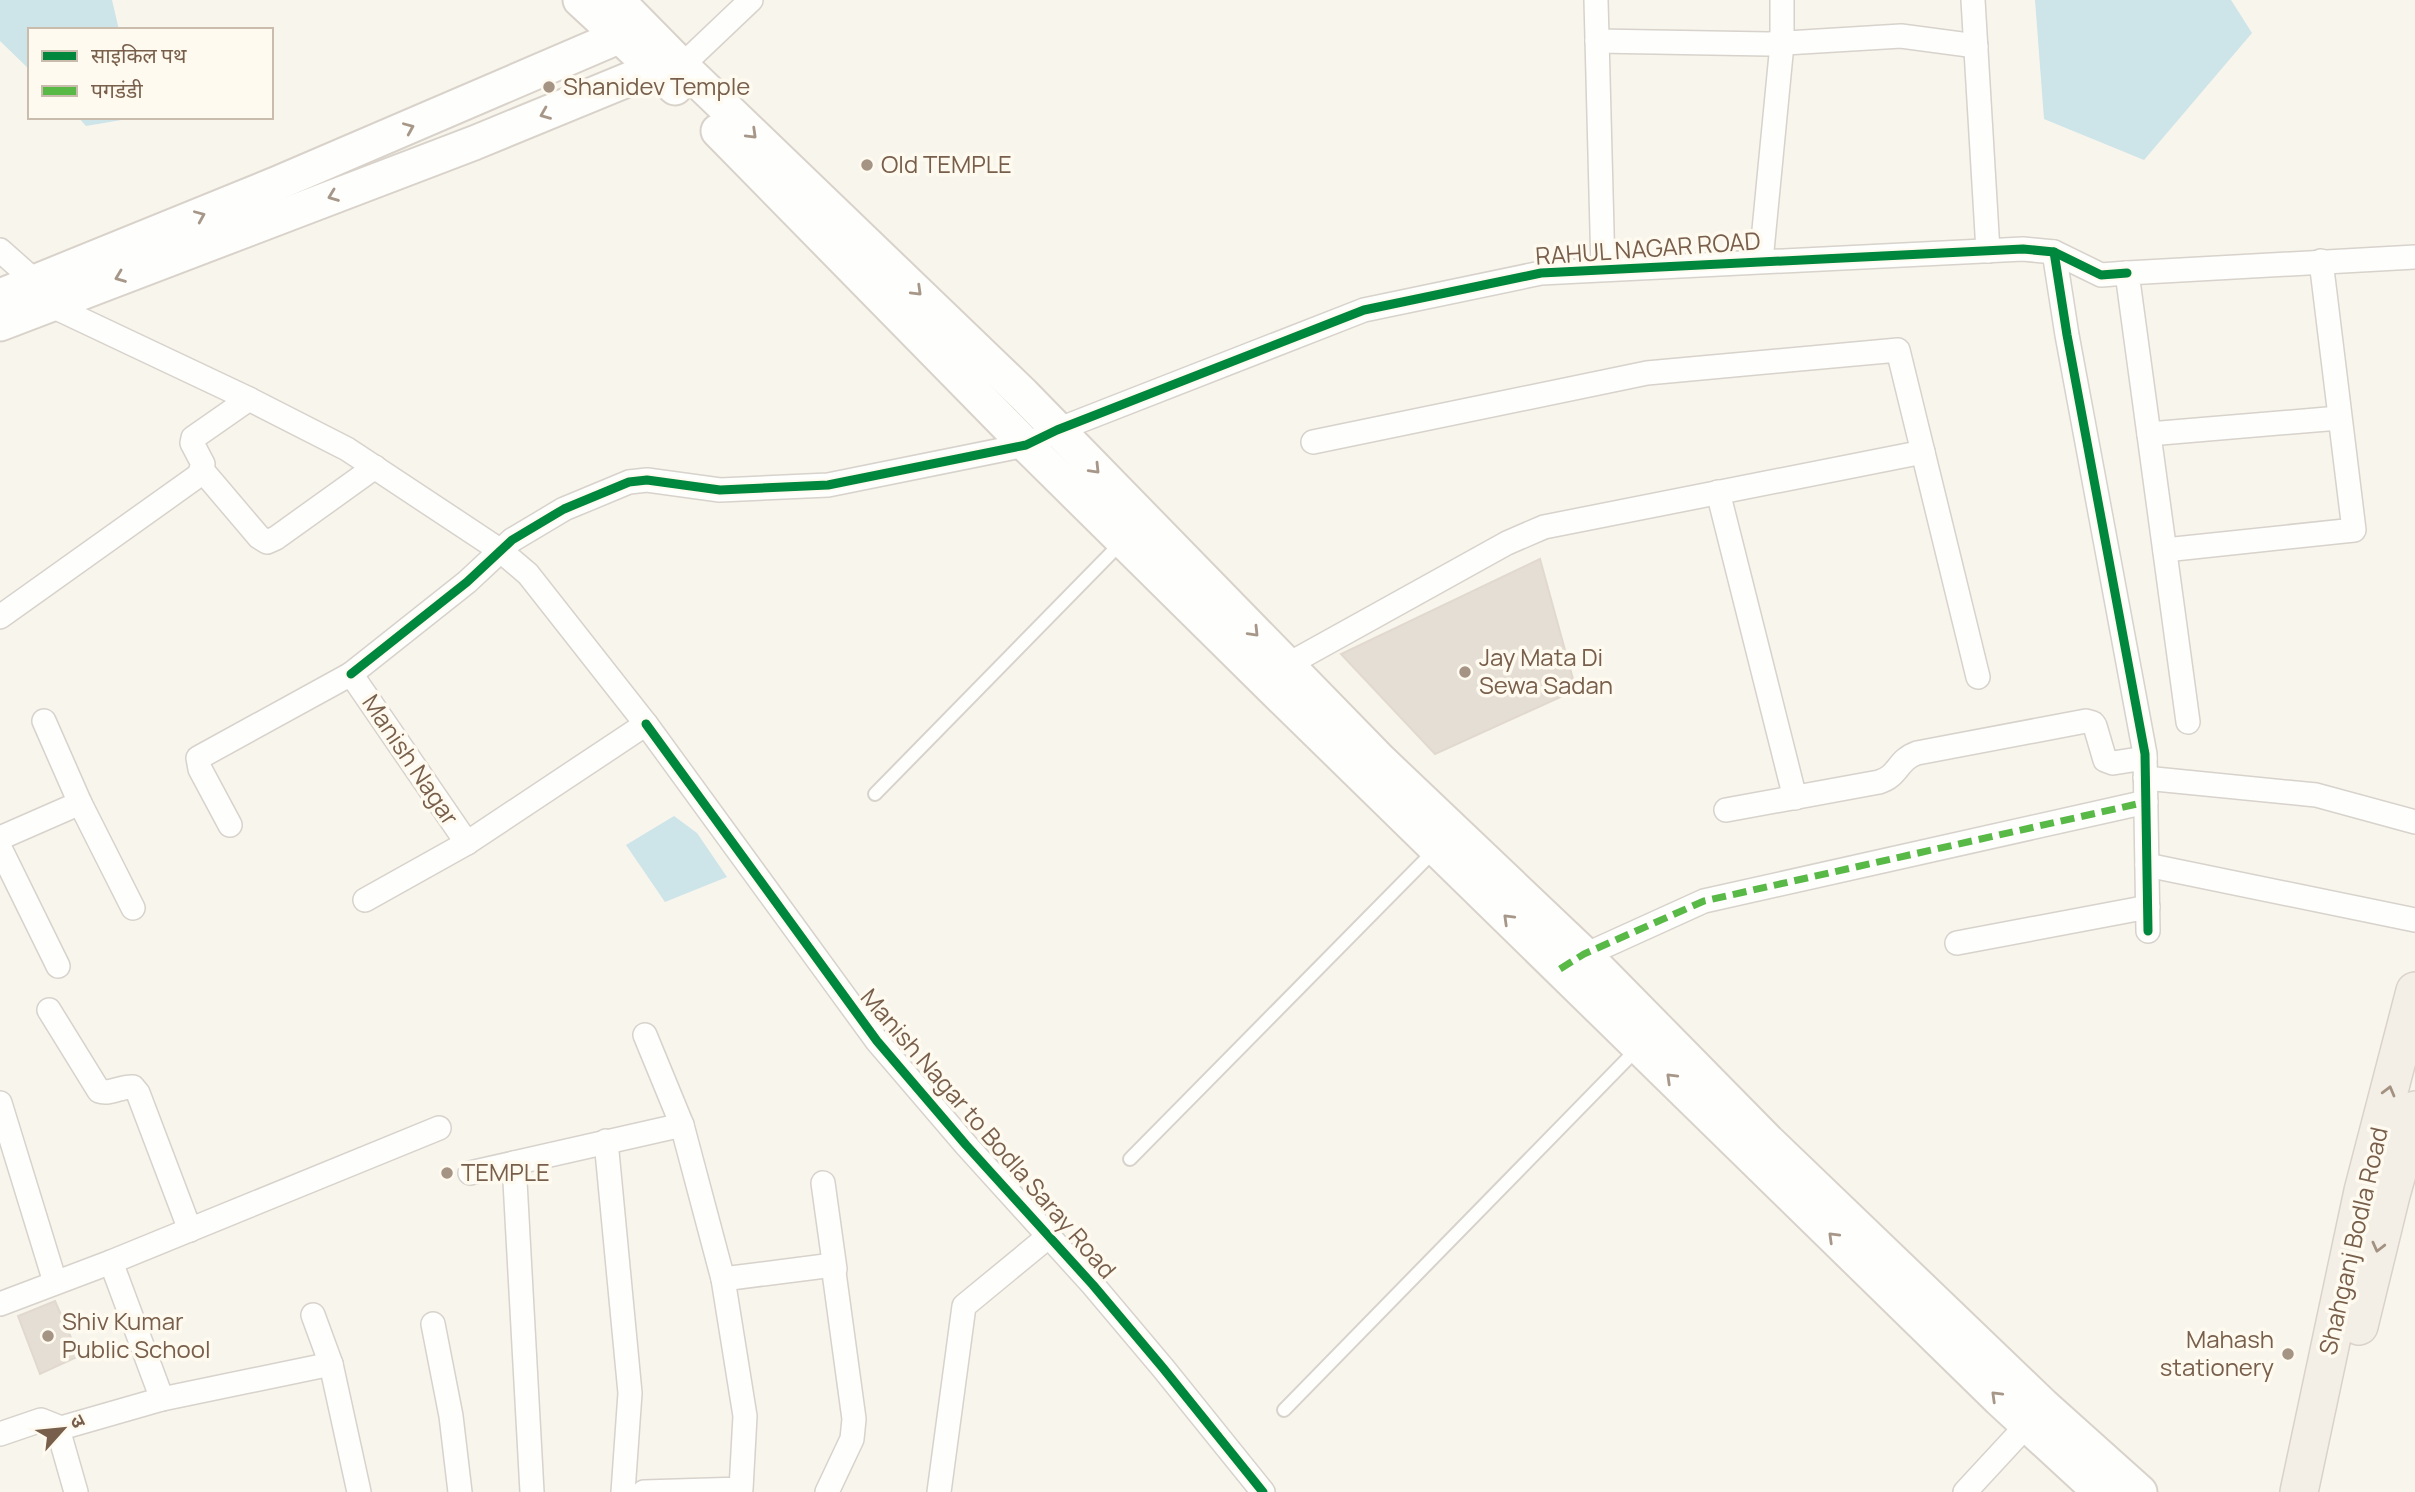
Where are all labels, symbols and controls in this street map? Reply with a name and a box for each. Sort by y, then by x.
legend [28,28,273,119]
text: साइकिल पथ [91,41,187,69]
place label: Shanidev Temple [563,69,750,102]
text: पगडंडी [91,76,143,104]
marker: Shanidev Temple [541,79,557,95]
one-way arrow [540,105,552,119]
one-way arrow [403,122,415,136]
one-way arrow [744,125,757,138]
place label: Old TEMPLE [881,147,1012,180]
marker: Old TEMPLE [859,157,875,173]
one-way arrow [327,188,340,202]
one-way arrow [193,210,205,224]
street label: RAHUL NAGAR ROAD [1534,223,1762,272]
one-way arrow [115,268,127,282]
one-way arrow [908,283,921,296]
one-way arrow [1087,461,1100,474]
one-way arrow [1246,623,1259,636]
place label: Jay Mata Di Sewa Sadan [1479,640,1613,701]
marker: Jay Mata Di Sewa Sadan [1457,664,1473,680]
street label: Manish Nagar [355,687,467,831]
one-way arrow [1503,914,1516,927]
street label: Manish Nagar to Bodla Saray Road [854,981,1124,1285]
one-way arrow [1666,1073,1679,1086]
one-way arrow [2381,1085,2395,1097]
street label: Shahganj Bodla Road [2310,1123,2395,1358]
place label: TEMPLE [461,1155,550,1188]
marker: TEMPLE [439,1165,455,1181]
one-way arrow [1829,1232,1842,1245]
one-way arrow [2372,1241,2387,1253]
place label: Shiv Kumar Public School [62,1304,211,1365]
place label: Mahash stationery [2160,1322,2274,1383]
marker: Shiv Kumar Public School [40,1328,56,1344]
marker: Mahash stationery [2280,1346,2296,1362]
one-way arrow [1991,1392,2004,1405]
north arrow [28,1394,98,1464]
text: उ [64,1410,93,1433]

